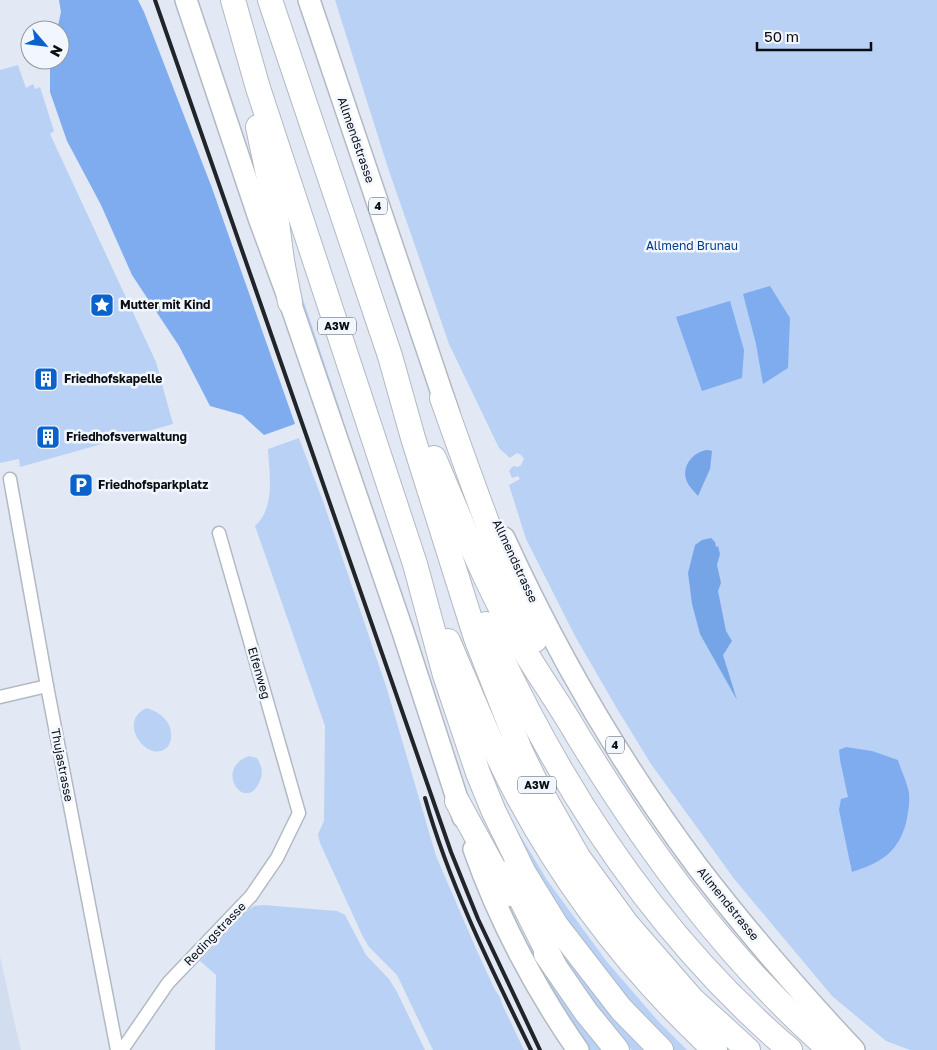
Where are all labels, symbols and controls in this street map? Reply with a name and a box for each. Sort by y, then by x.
north arrow [20,20,70,70]
scale bar [757,20,871,52]
text: 50 m [764,27,799,45]
text: N [47,43,67,60]
street label: Allmendstrasse [335,95,378,185]
road number: 4 [369,198,387,215]
park label: Allmend Brunau [646,238,738,253]
place icon: Mutter mit Kind [89,292,115,318]
place label: Mutter mit Kind [120,297,210,312]
road number: A3W [318,318,356,334]
building icon: Friedhofskapelle [33,366,59,392]
place label: Friedhofskapelle [64,371,162,386]
building icon: Friedhofsverwaltung [35,424,61,450]
place label: Friedhofsverwaltung [66,429,187,444]
parking icon: Friedhofsparkplatz [68,472,94,498]
place label: Friedhofsparkplatz [98,477,208,492]
street label: Allmendstrasse [490,517,541,605]
street label: Elfenweg [245,645,274,701]
street label: Thujastrasse [48,727,77,803]
road number: 4 [606,736,624,754]
road number: A3W [518,776,556,794]
street label: Allmendstrasse [694,864,763,943]
street label: Redingstrasse [181,899,249,969]

